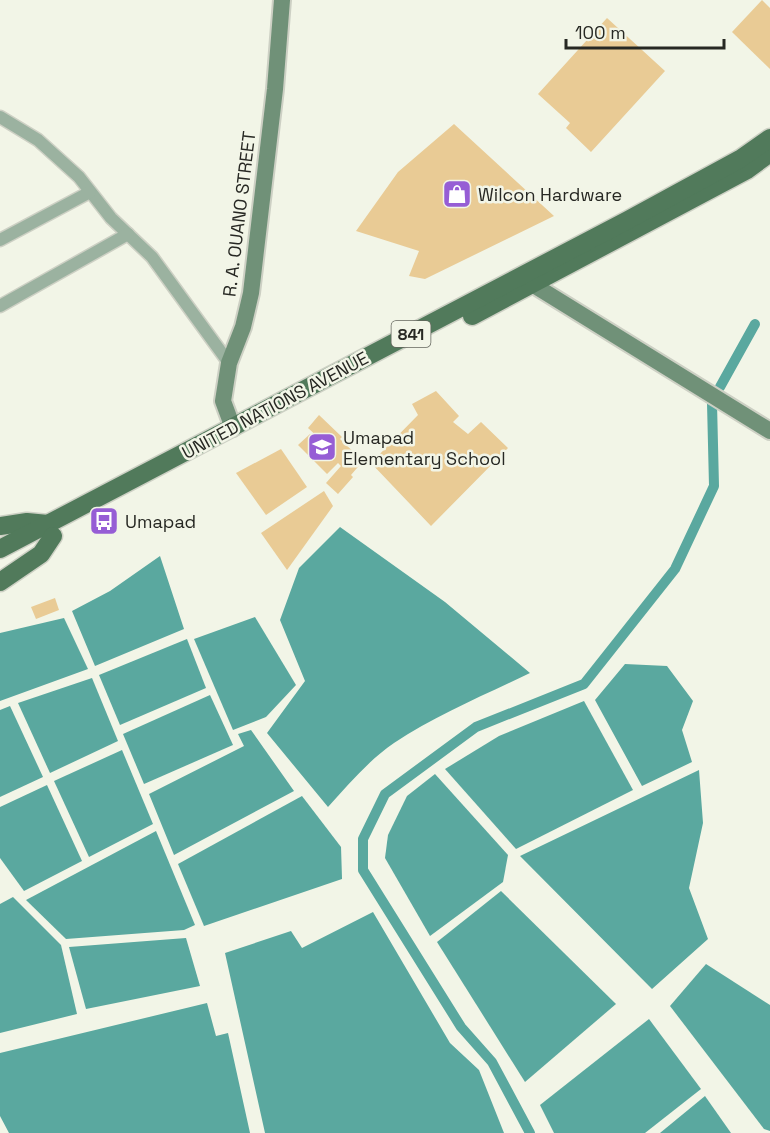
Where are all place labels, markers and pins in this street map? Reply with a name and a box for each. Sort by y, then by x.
shop icon: Wilcon Hardware [441,178,473,210]
place label: Wilcon Hardware [478,183,622,206]
place label: Umapad Elementary School [343,426,506,470]
school or university icon: Umapad Elementary School [306,431,338,463]
bus stop icon: Umapad [88,505,120,537]
place label: Umapad [125,510,196,533]

